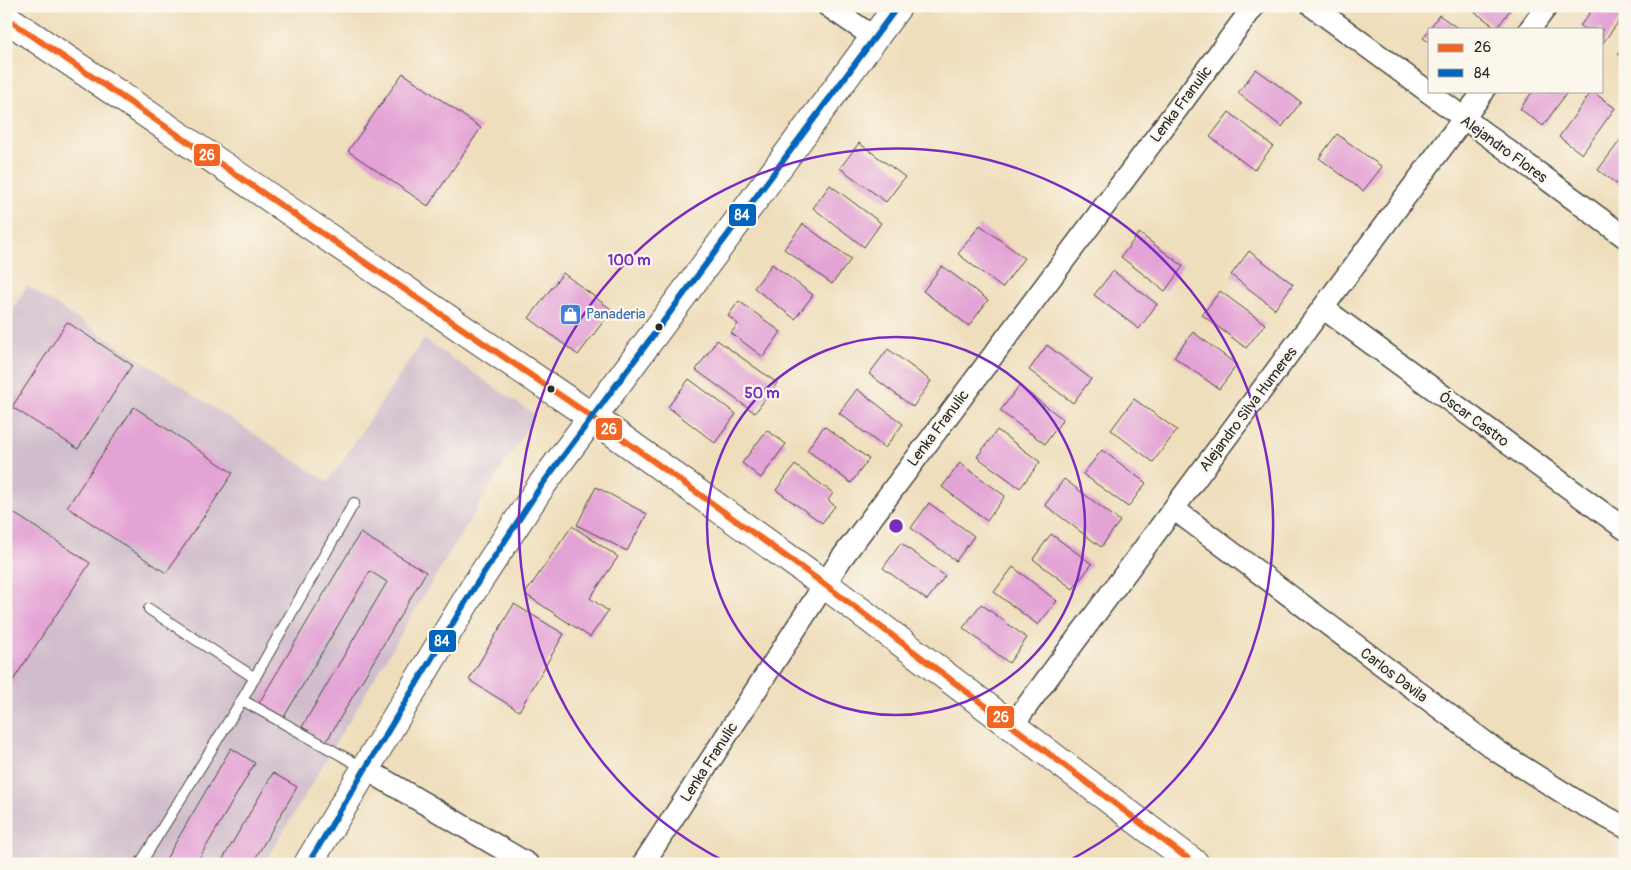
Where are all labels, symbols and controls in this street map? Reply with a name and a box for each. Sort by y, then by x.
legend [1428,28,1604,92]
text: 26 [1474,38,1491,57]
street label: Lenka Franulic [1146,62,1217,146]
text: 84 [1474,64,1491,83]
street label: Alejandro Flores [1457,112,1551,187]
line badge: 26 [193,143,221,167]
text: 26 [199,147,215,164]
line badge: 84 [728,203,757,227]
text: 84 [734,207,750,224]
text: 100 m [608,251,650,270]
shop icon: Panaderia [558,302,582,326]
place label: Panaderia [586,305,646,324]
unlabelled marker [654,322,664,332]
street label: Alejandro Silva Humeres [1195,343,1302,475]
unlabelled marker [546,384,556,394]
text: 50 m [745,384,779,403]
street label: Lenka Franulic [903,386,974,470]
street label: Óscar Castro [1435,388,1513,451]
line badge: 26 [595,417,623,441]
text: 26 [601,421,617,438]
centre of rings [887,517,905,535]
line badge: 84 [428,629,457,653]
text: 84 [434,633,450,650]
street label: Carlos Davila [1356,644,1431,707]
line badge: 26 [986,705,1015,729]
text: 26 [993,709,1009,726]
street label: Lenka Franulic [677,718,742,806]

